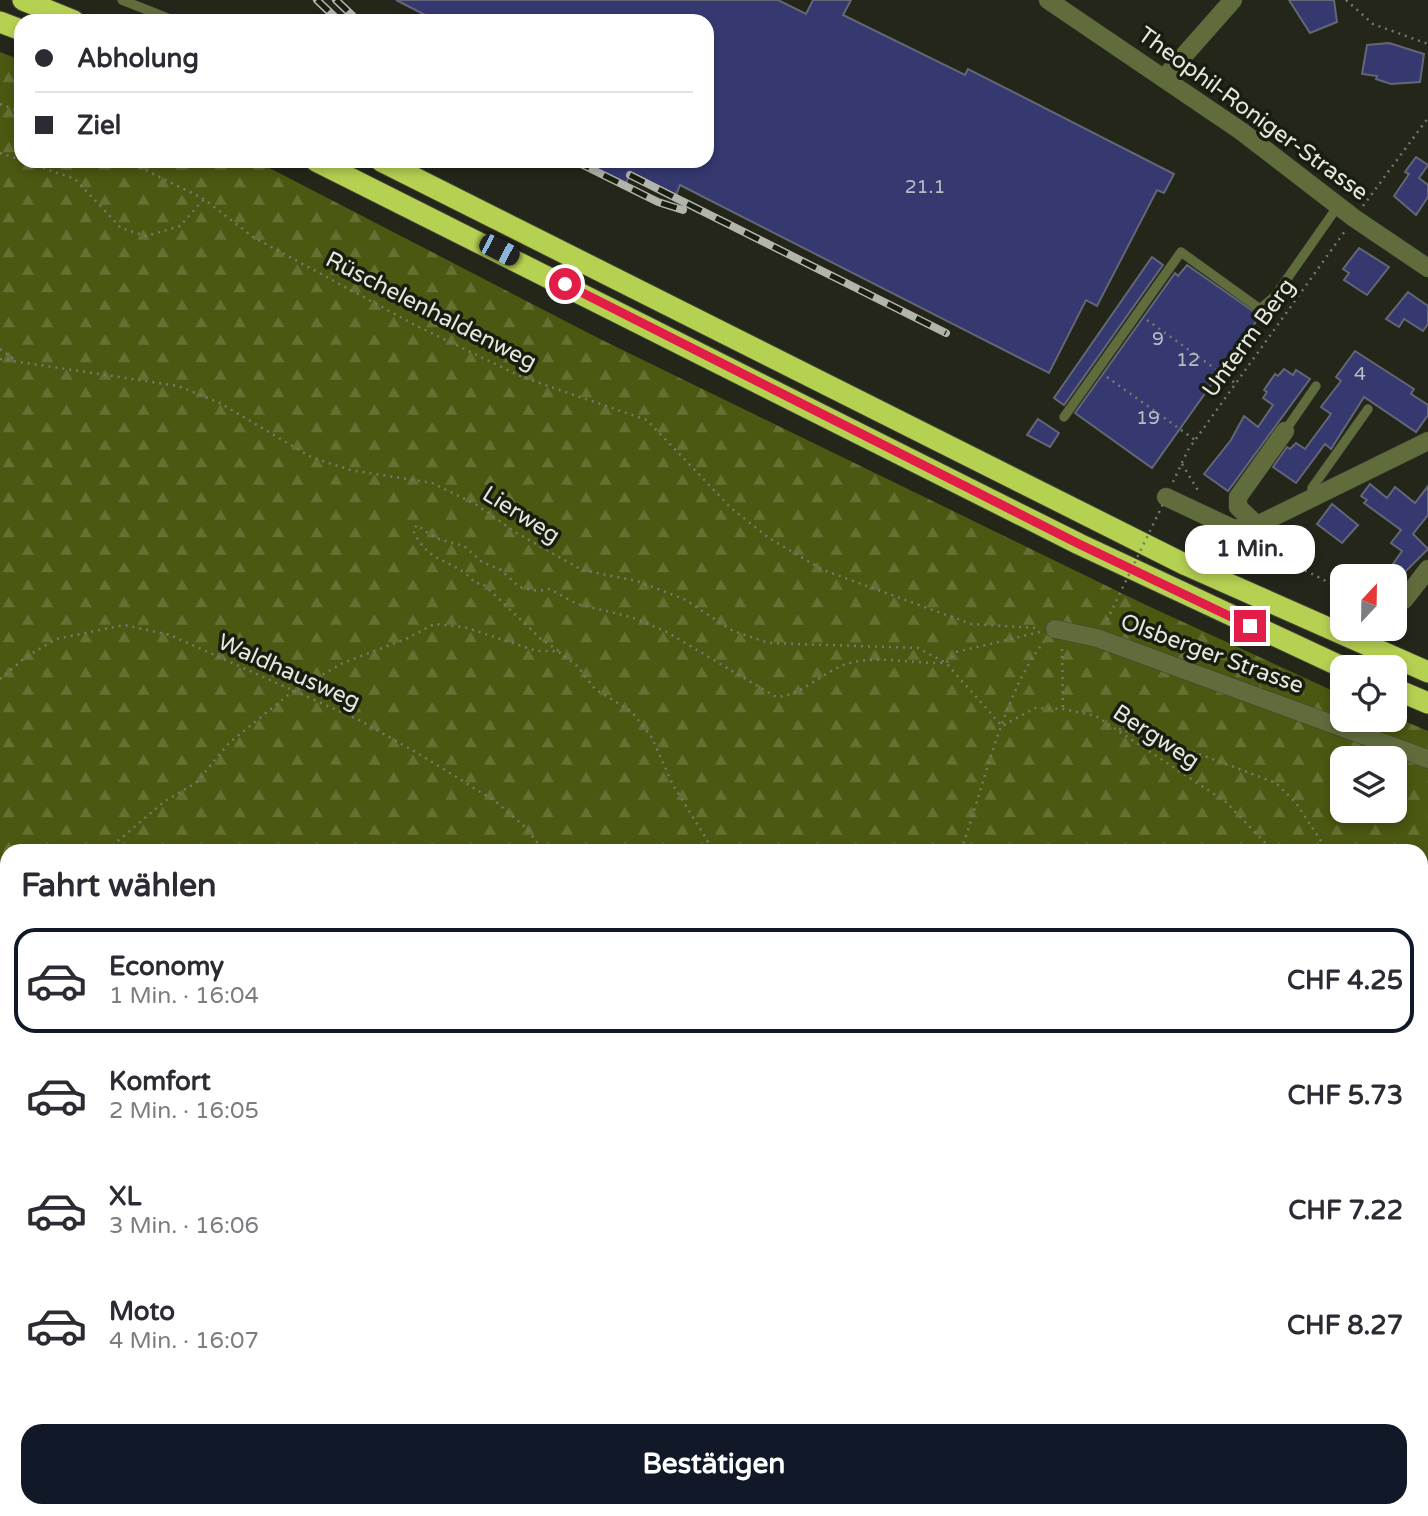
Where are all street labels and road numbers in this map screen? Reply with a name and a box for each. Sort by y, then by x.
street label: Theophil-Roniger-Strasse [1133,21,1373,207]
street label: Rüschelenhaldenweg [321,246,541,376]
street label: Unterm Berg [1196,273,1302,403]
street label: Lierweg [477,480,565,550]
street label: Olsberger Strasse [1117,608,1307,700]
street label: Waldhausweg [213,628,365,716]
street label: Bergweg [1108,699,1204,775]

